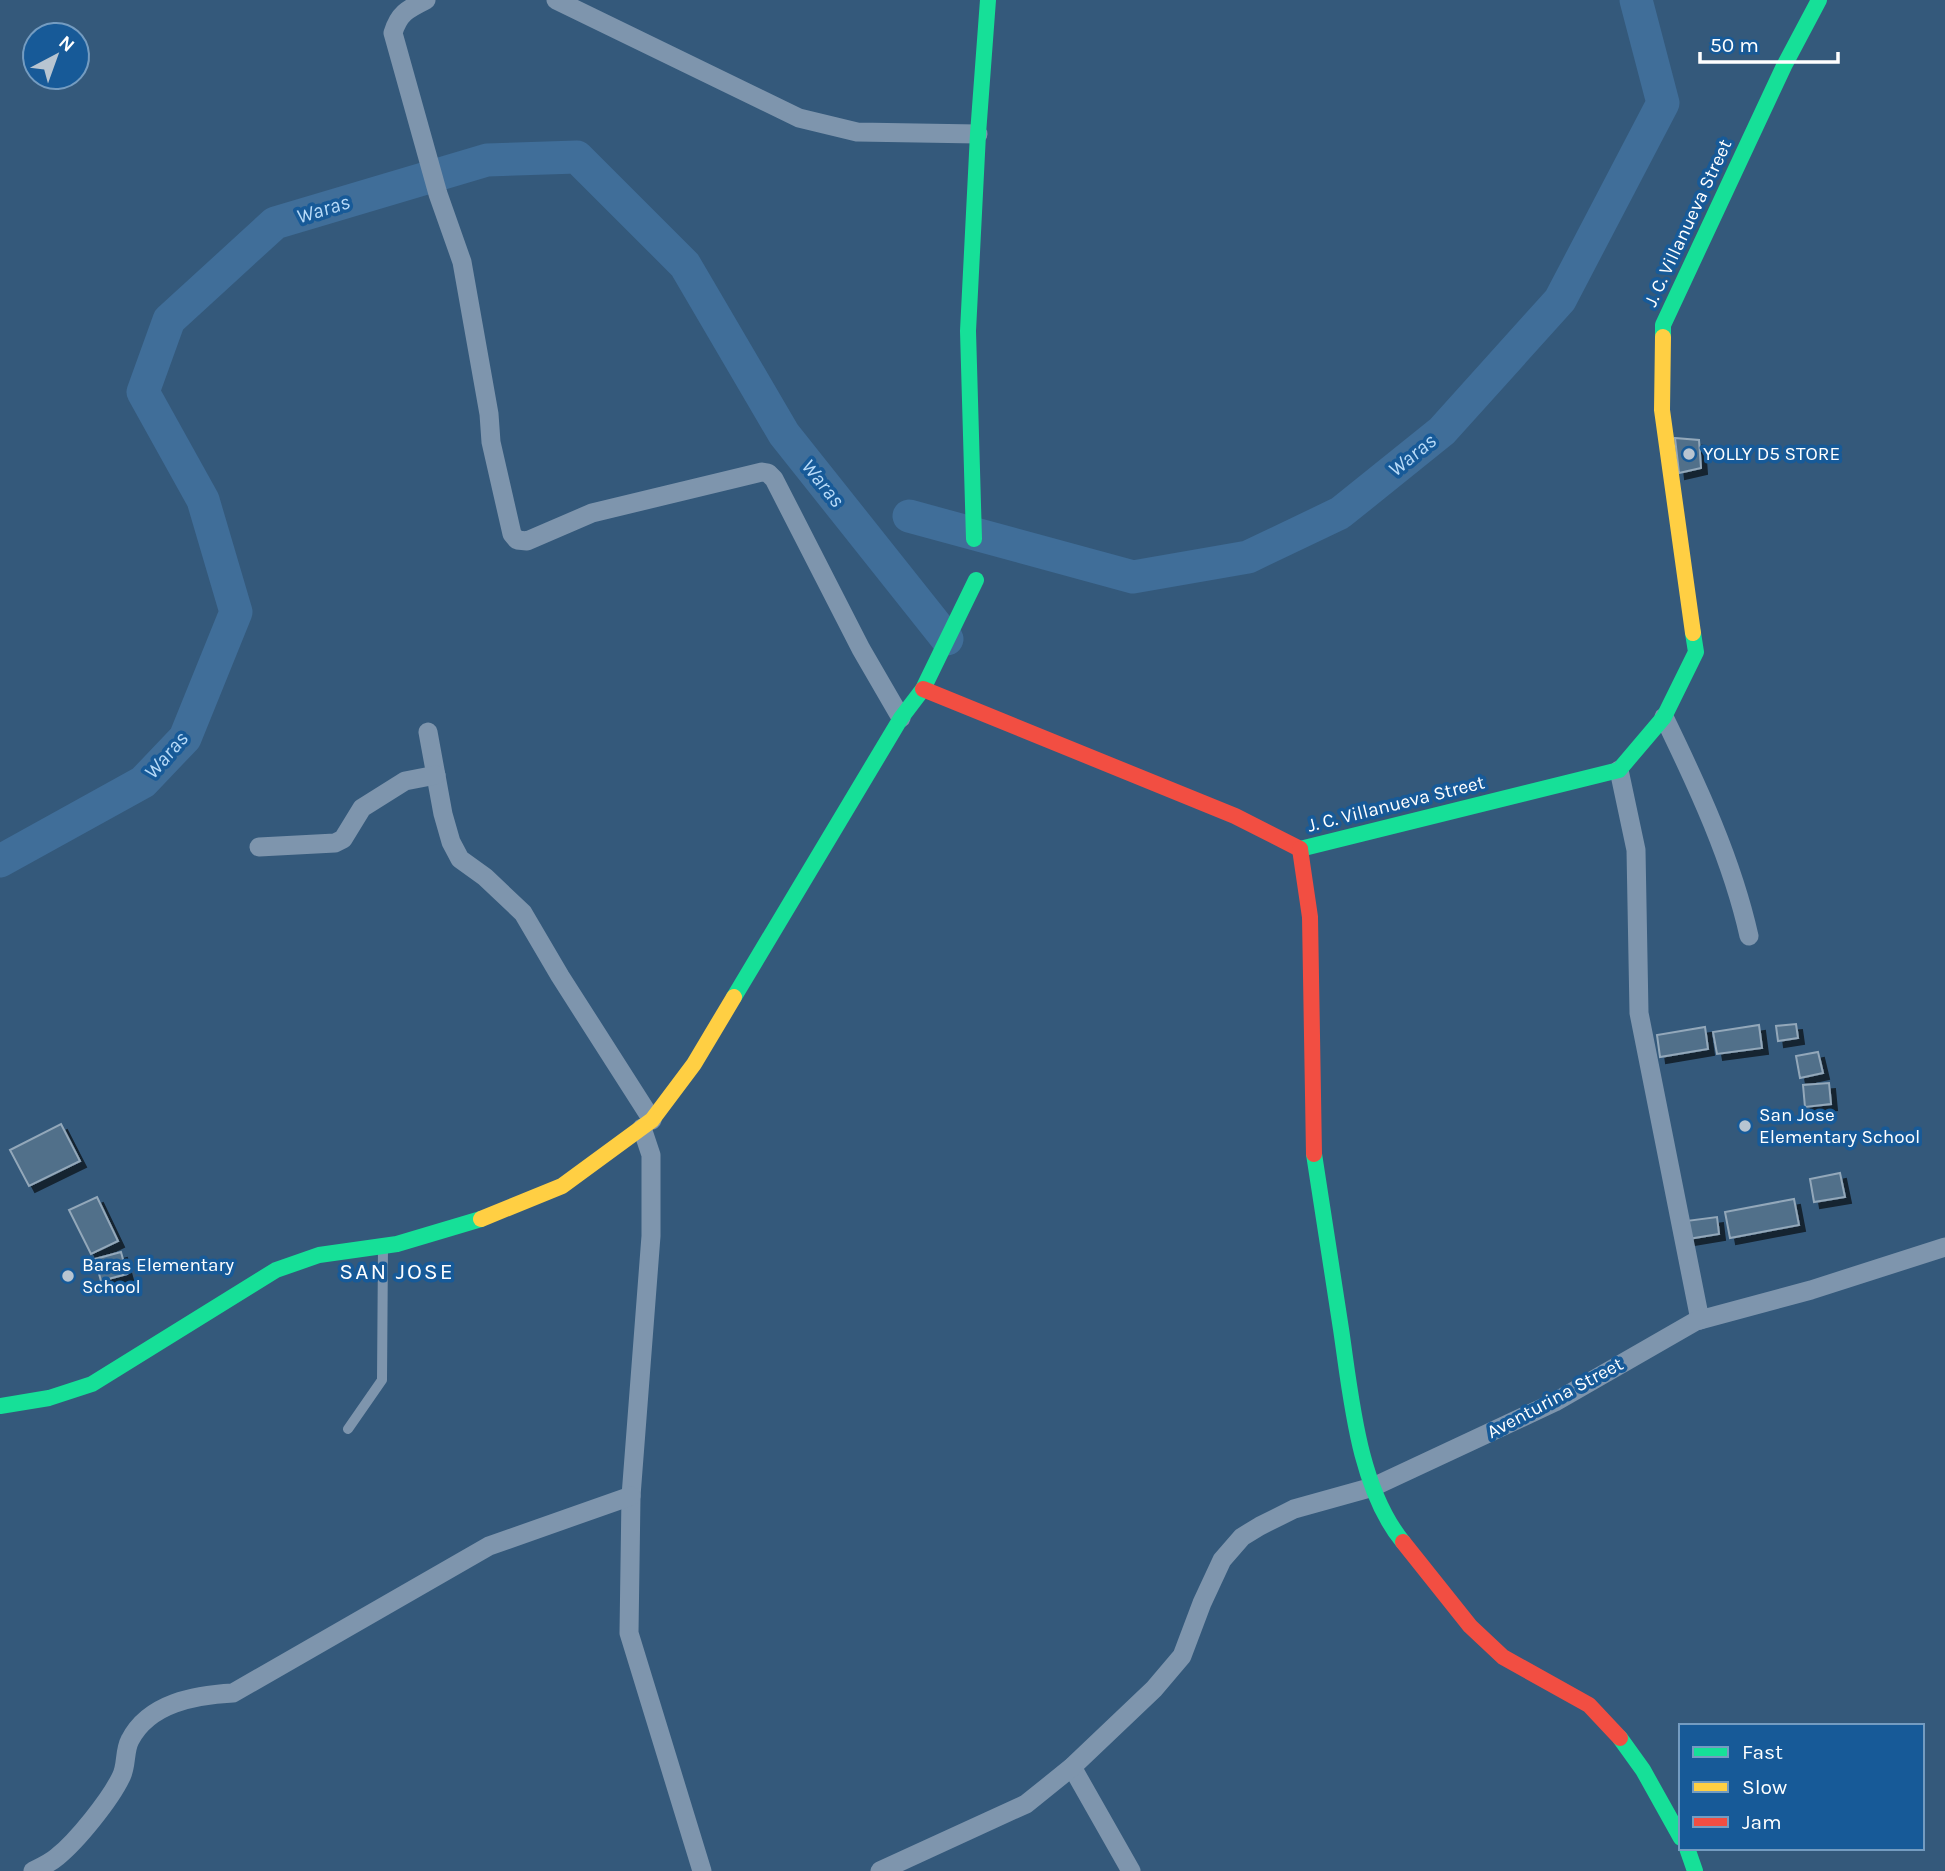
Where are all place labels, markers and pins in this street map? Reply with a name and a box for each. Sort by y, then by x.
place label: YOLLY D5 STORE [1703,443,1840,465]
marker: YOLLY D5 STORE [1681,446,1697,462]
place label: San Jose Elementary School [1759,1104,1920,1148]
marker: San Jose Elementary School [1737,1118,1753,1134]
place label: Baras Elementary School [82,1254,234,1298]
marker: Baras Elementary School [60,1268,76,1284]

